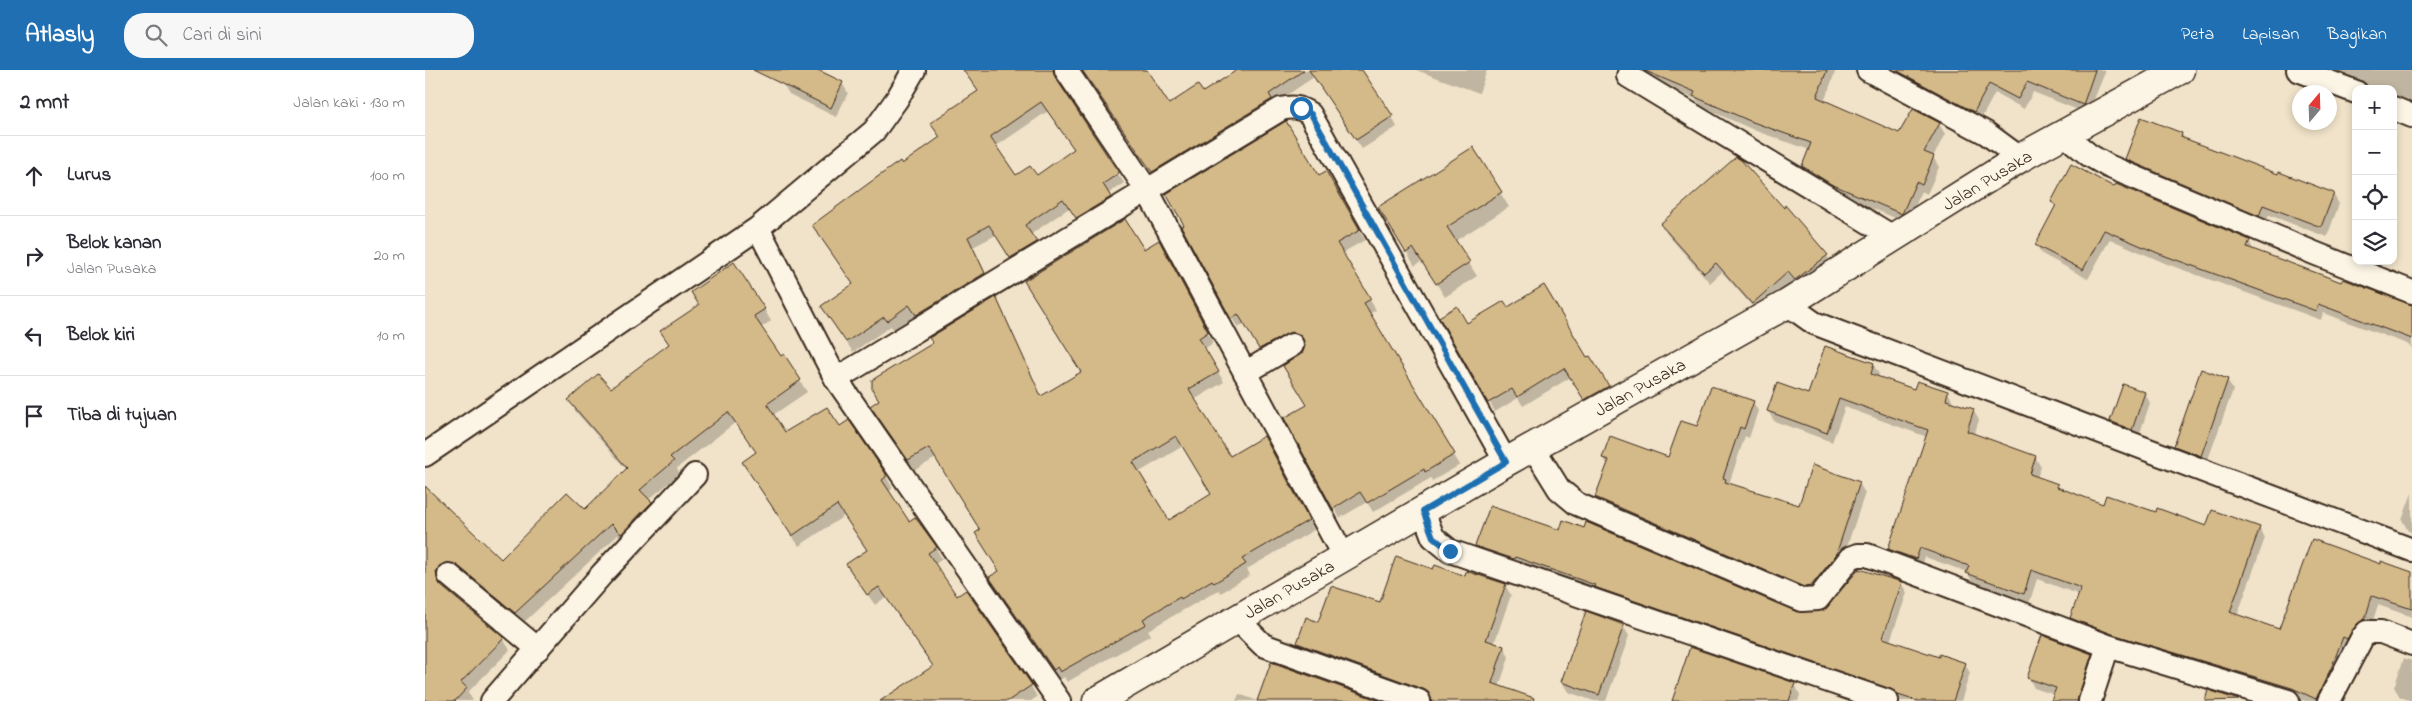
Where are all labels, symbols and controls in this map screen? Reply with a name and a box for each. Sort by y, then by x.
search box [124,13,474,58]
text: Atlasly [25,18,94,53]
icon: search [142,21,170,49]
text: Cari di sini [182,22,262,49]
text: Peta [2181,22,2214,48]
text: Lapisan [2242,22,2299,48]
text: Bagikan [2327,22,2387,48]
north arrow [2292,85,2337,130]
map controls [2352,85,2397,265]
button: + [2352,85,2397,130]
text: 2 mnt [20,88,69,118]
text: Jalan kaki · 130 m [293,91,405,115]
route start [1290,97,1313,120]
button: − [2352,130,2397,175]
street label: Jalan Pusaka [1938,145,2038,219]
icon: ahead [20,162,48,190]
text: Lurus [67,162,111,189]
text: 100 m [370,164,405,188]
button: locate [2352,175,2397,220]
button: layers [2352,220,2397,265]
text: Belok kanan [67,230,161,257]
icon: right [20,242,48,270]
text: 20 m [374,244,405,268]
text: Jalan Pusaka [67,257,157,281]
icon: left [20,322,48,350]
text: Belok kiri [67,322,135,349]
text: 10 m [377,324,405,348]
street label: Jalan Pusaka [1591,353,1691,425]
icon: arrive [20,402,48,430]
text: Tiba di tujuan [67,402,177,429]
route end [1439,540,1462,563]
street label: Jalan Pusaka [1240,554,1340,627]

